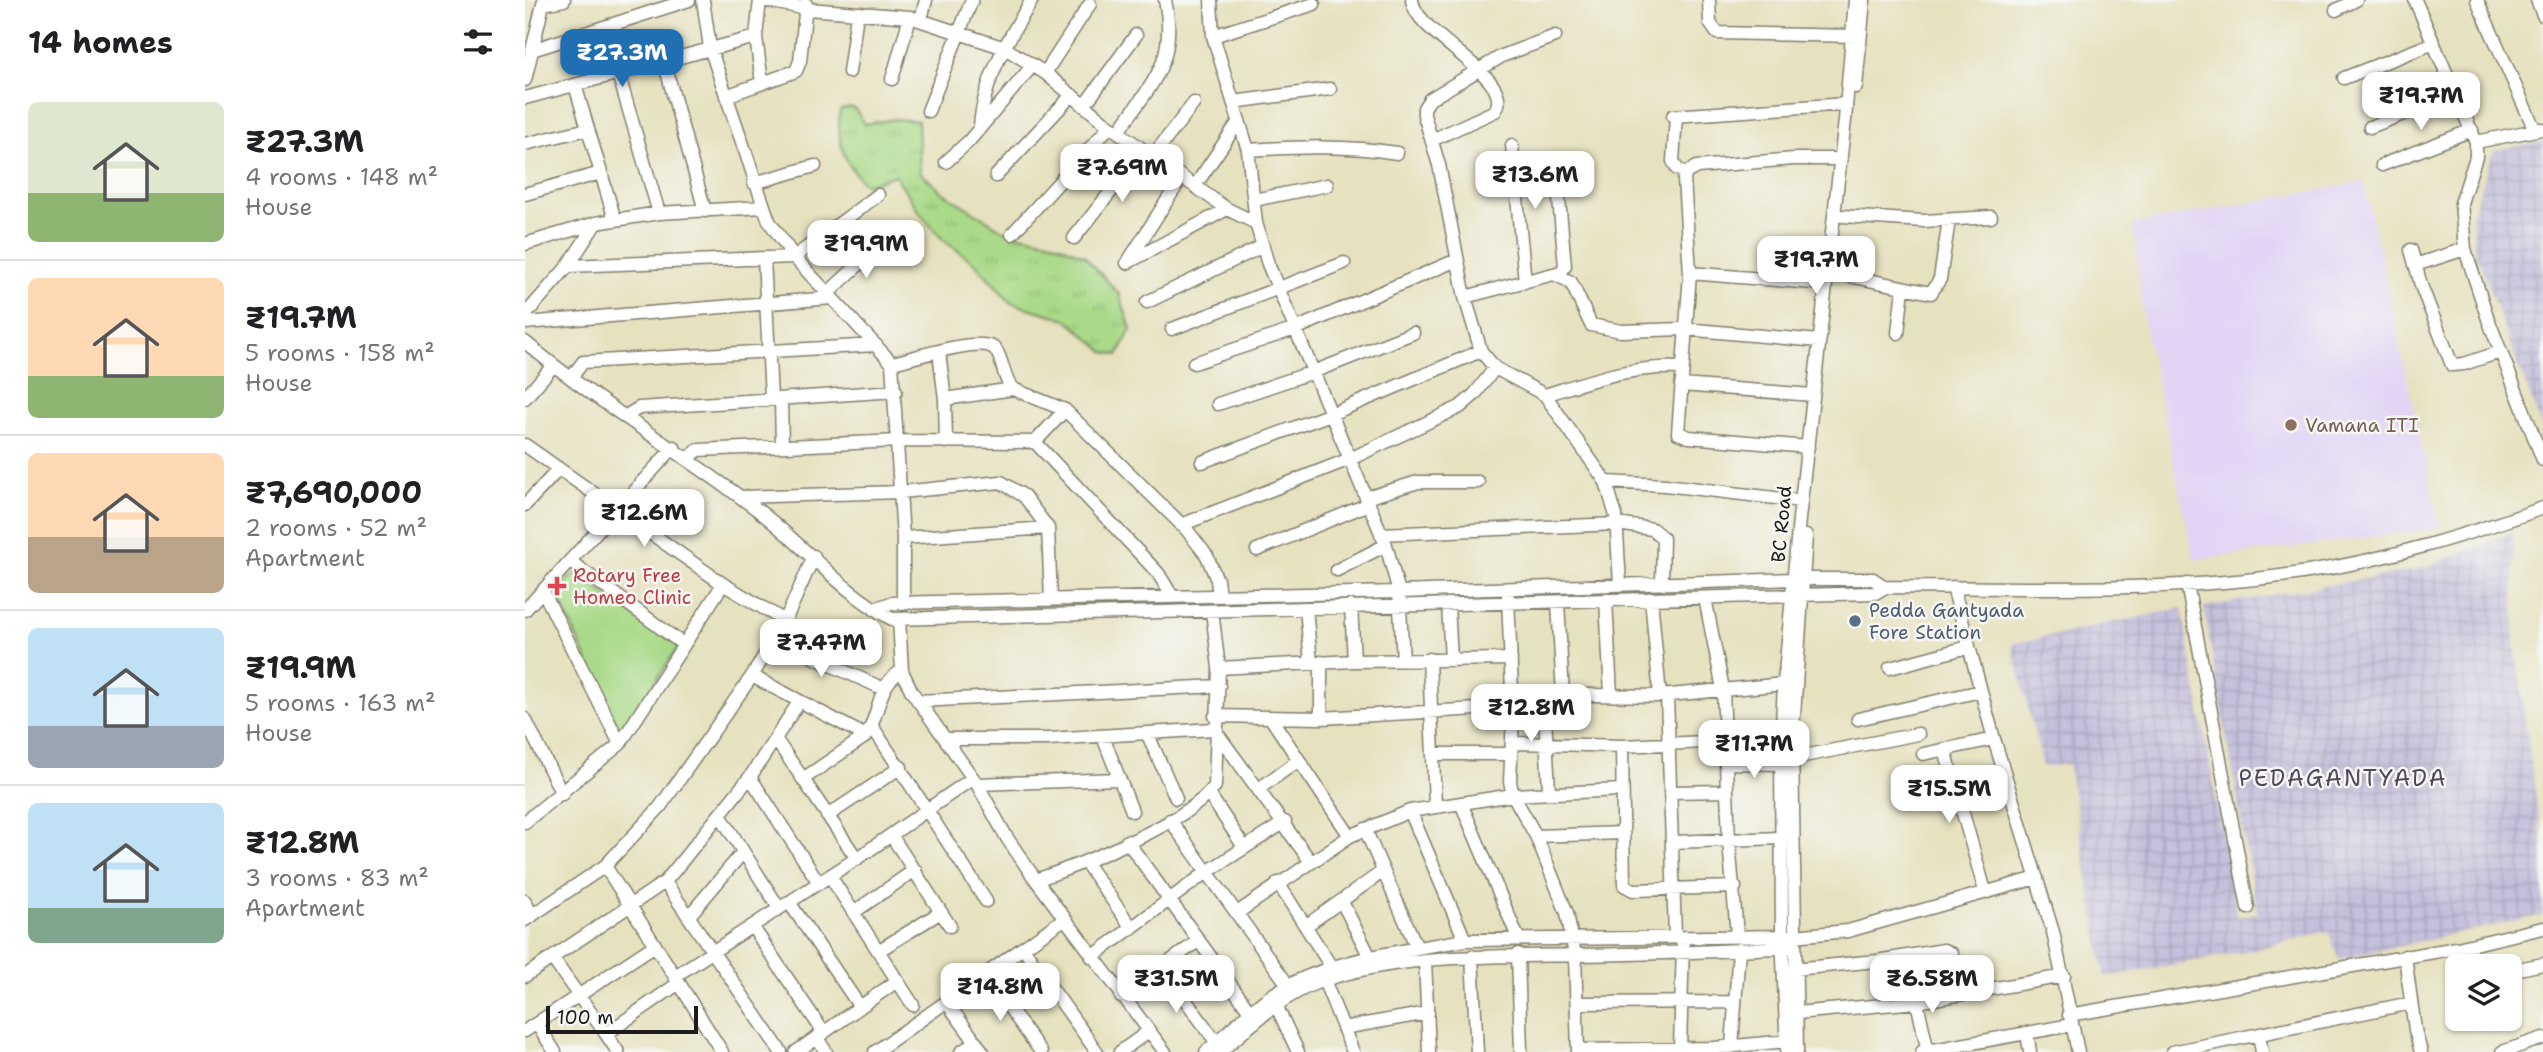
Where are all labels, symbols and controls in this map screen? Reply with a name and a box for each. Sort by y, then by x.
text: 14 homes [28,22,173,63]
icon: filters [459,23,497,61]
pin: ₹27.3M [565,29,679,89]
text: ₹27.3M [576,37,668,67]
pin: ₹19.7M [2364,72,2478,132]
text: ₹19.7M [2378,80,2464,110]
text: ₹27.3M [245,121,364,162]
icon: home [84,130,168,214]
pin: ₹7.69M [1065,144,1179,204]
text: ₹7.69M [1076,152,1168,182]
pin: ₹13.6M [1478,152,1592,211]
text: ₹13.6M [1491,159,1579,189]
text: 4 rooms · 148 m² [245,162,438,192]
text: House [245,192,313,222]
pin: ₹19.9M [809,220,923,280]
text: ₹19.9M [823,228,909,258]
pin: ₹19.7M [1759,236,1873,296]
text: ₹19.7M [1773,244,1859,274]
text: ₹19.7M [245,297,357,338]
icon: home [84,306,168,390]
text: 5 rooms · 158 m² [245,338,435,368]
text: House [245,368,313,398]
place label: Vamana ITI [2305,413,2419,438]
marker: Vamana ITI [2283,417,2299,433]
text: ₹7,690,000 [245,472,422,513]
icon: home [84,481,168,565]
street label: BC Road [1766,485,1797,564]
pin: ₹12.6M [587,490,701,549]
text: ₹12.6M [600,497,688,527]
text: 2 rooms · 52 m² [245,513,427,543]
text: Apartment [245,543,365,573]
place label: Rotary Free Homeo Clinic [573,563,691,610]
marker: Rotary Free Homeo Clinic [547,576,567,596]
place label: Pedda Gantyada Fore Station [1869,598,2024,645]
marker: Pedda Gantyada Fore Station [1847,613,1863,629]
pin: ₹7.47M [764,620,878,679]
text: ₹7.47M [776,627,866,657]
text: ₹19.9M [245,647,356,688]
icon: home [84,656,168,740]
pin: ₹12.8M [1474,684,1588,744]
text: 5 rooms · 163 m² [245,688,436,718]
text: ₹12.8M [1487,692,1575,722]
text: House [245,718,313,748]
pin: ₹11.7M [1697,720,1811,780]
text: ₹11.7M [1714,728,1794,758]
district label: PEDAGANTYADA [2238,763,2448,793]
pin: ₹15.5M [1892,766,2006,825]
text: ₹15.5M [1907,773,1991,803]
text: ₹12.8M [245,822,359,863]
icon: home [84,831,168,915]
text: 3 rooms · 83 m² [245,863,429,893]
text: Apartment [245,893,365,923]
map controls [2445,954,2522,1031]
button: layers [2445,954,2522,1031]
pin: ₹31.5M [1119,956,1233,1015]
pin: ₹6.58M [1875,956,1989,1015]
text: ₹31.5M [1133,963,1219,993]
text: ₹6.58M [1886,963,1978,993]
pin: ₹14.8M [943,964,1057,1023]
text: ₹14.8M [957,971,1043,1001]
scale bar [546,1003,698,1035]
text: 100 m [557,1005,614,1030]

